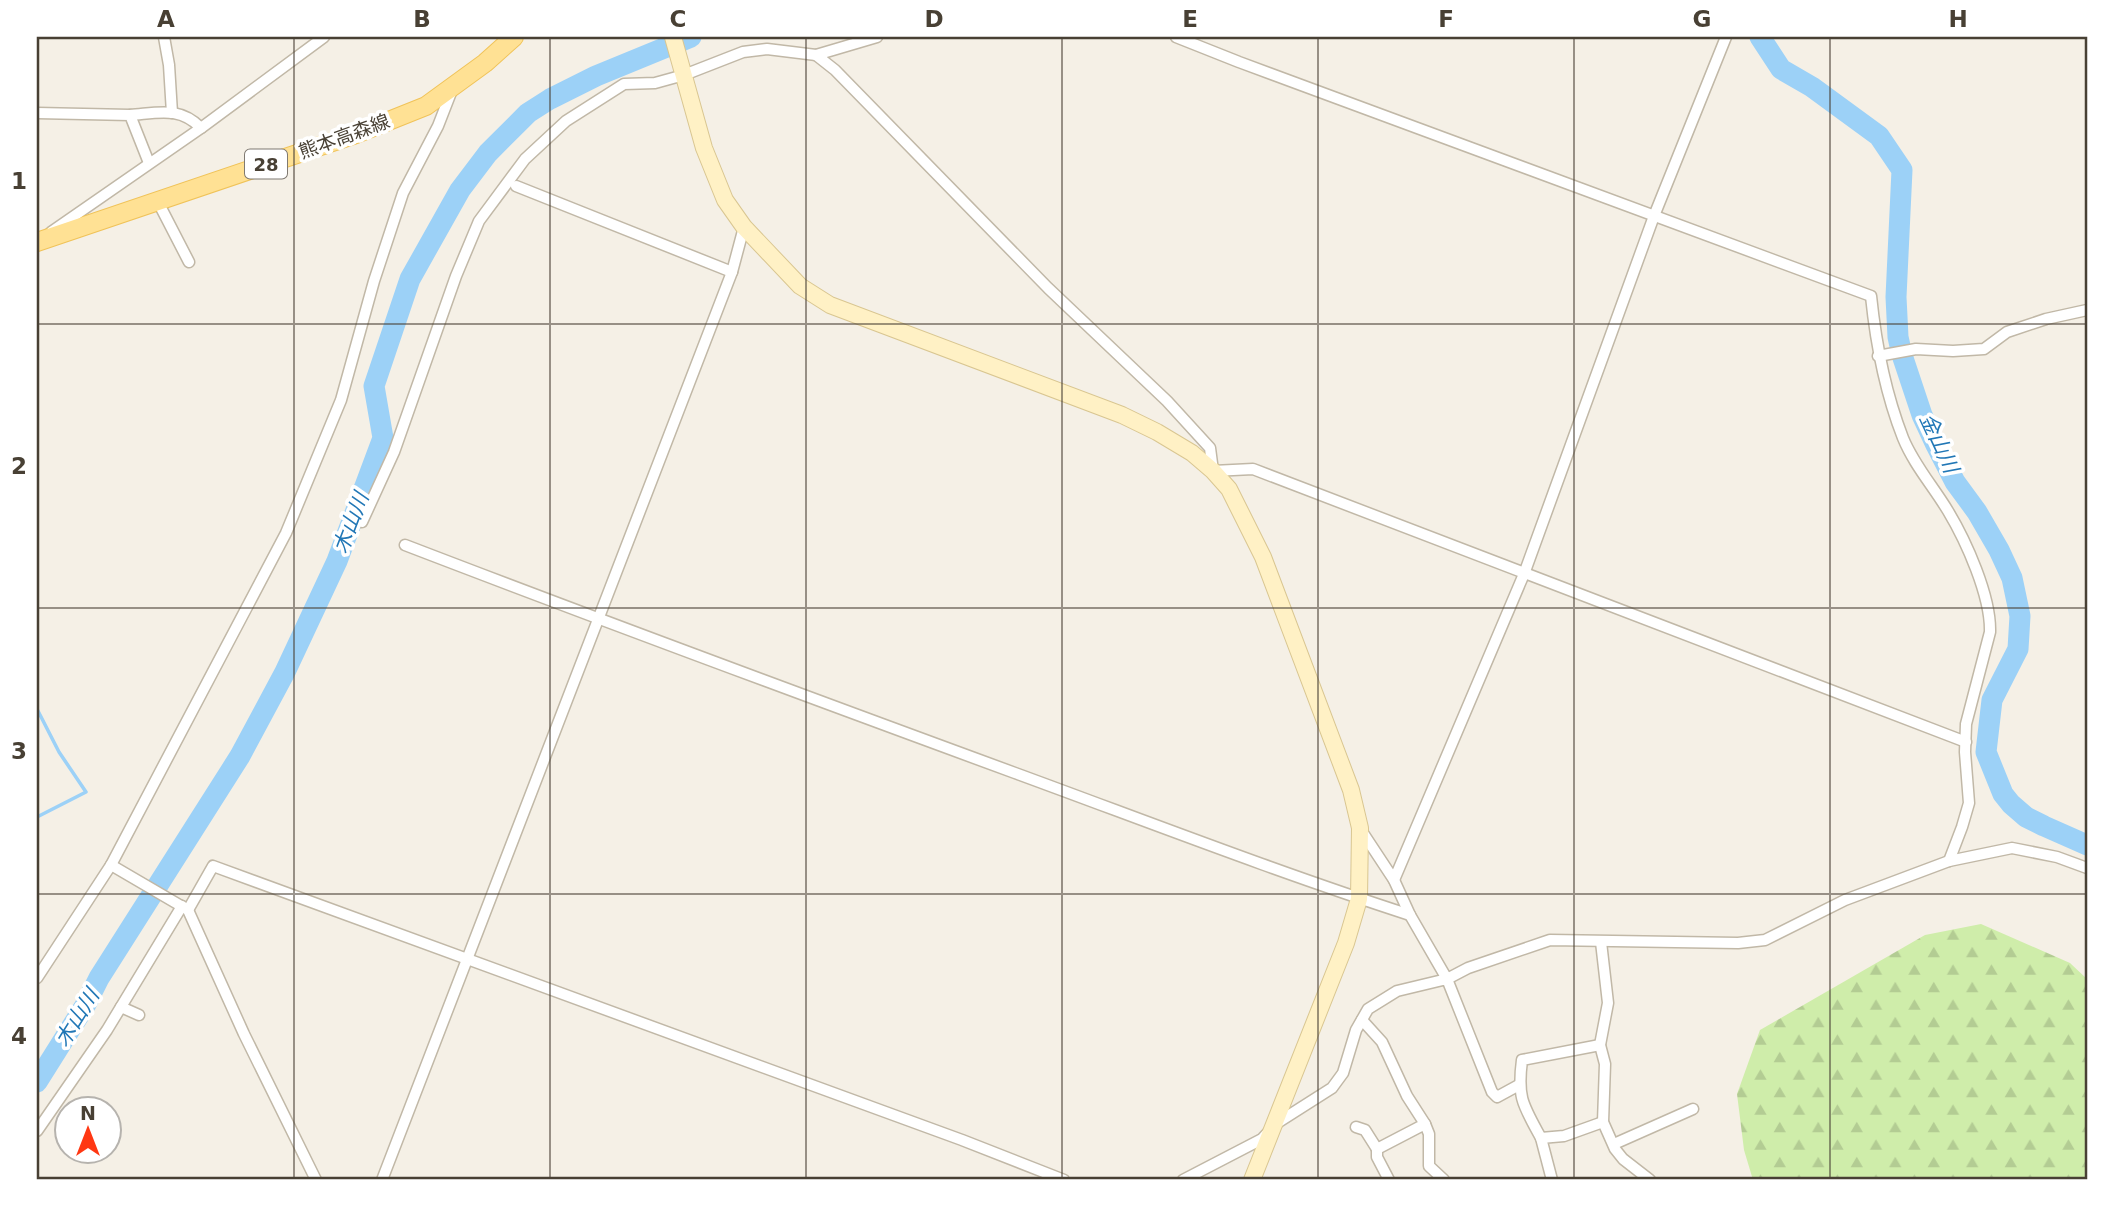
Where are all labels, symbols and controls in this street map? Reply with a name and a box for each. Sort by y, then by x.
text: A [157,6,175,32]
text: B [413,6,431,32]
text: C [670,6,686,32]
text: D [924,6,944,32]
text: E [1182,6,1198,32]
text: F [1438,6,1454,32]
text: G [1693,6,1711,32]
text: H [1948,6,1968,32]
street label: 熊本高森線 [296,109,392,163]
road number: 28 [245,149,287,178]
text: 1 [11,168,27,194]
water label: 金山川 [1915,409,1964,478]
text: 2 [11,453,27,479]
water label: 木山川 [329,487,374,557]
text: 3 [11,738,27,764]
water label: 木山川 [50,983,105,1051]
text: 4 [11,1023,27,1049]
north arrow [52,1094,122,1164]
text: N [80,1102,96,1124]

